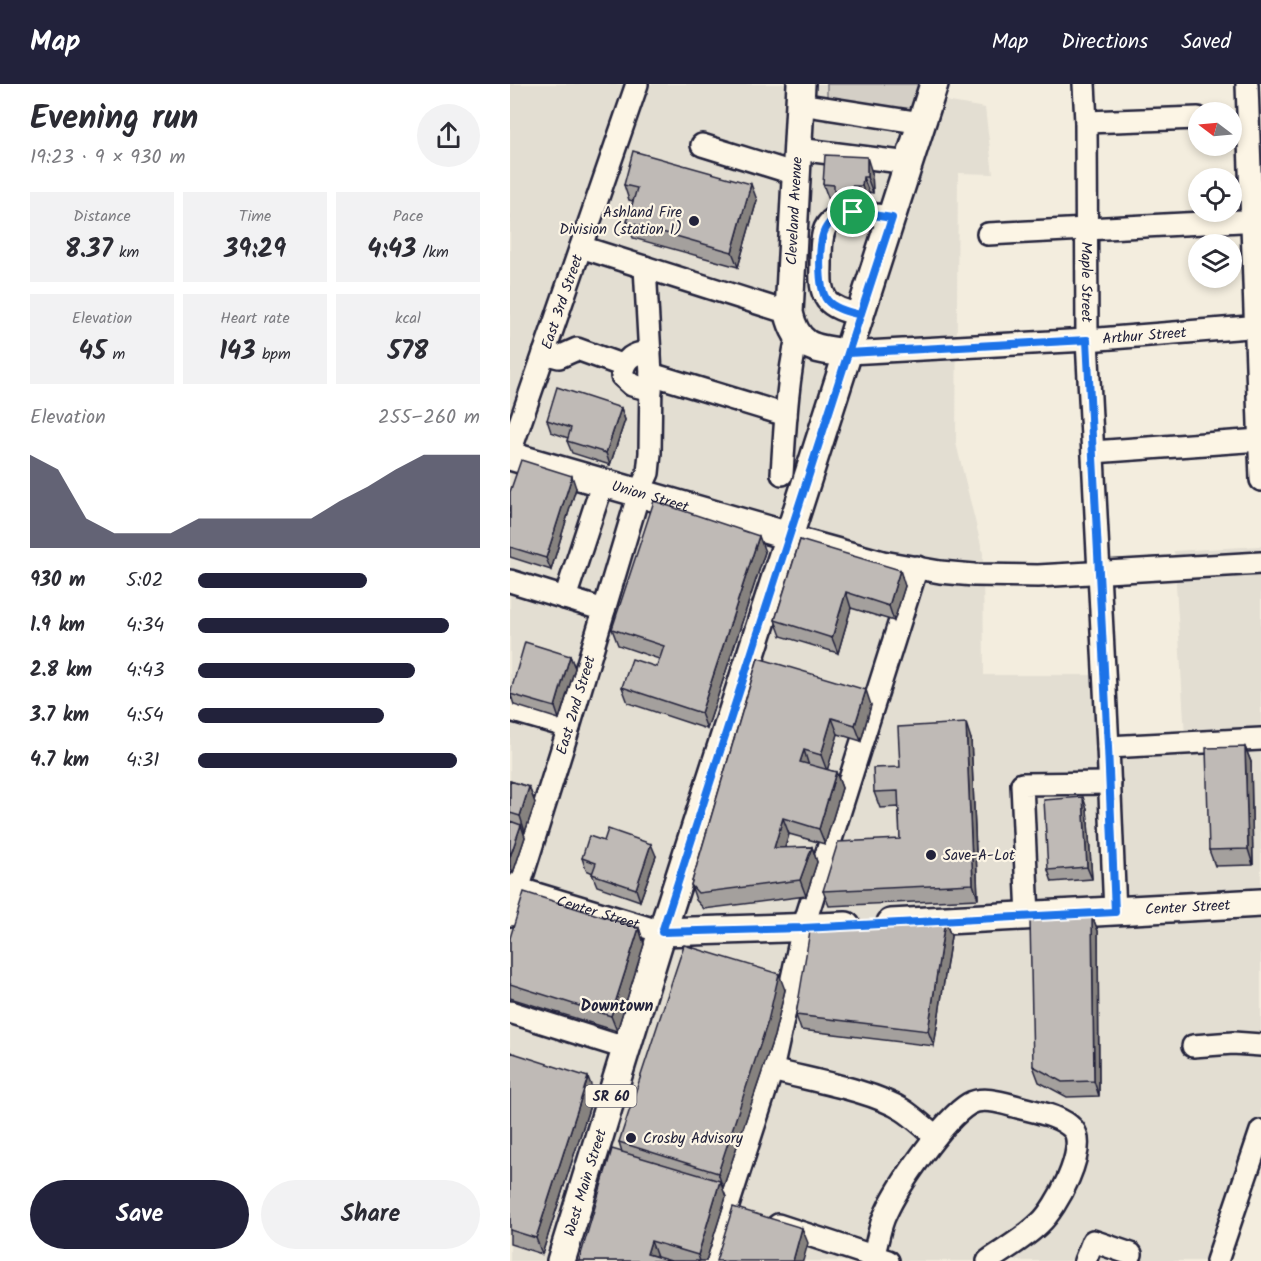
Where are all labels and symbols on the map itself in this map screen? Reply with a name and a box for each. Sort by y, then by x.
north arrow [1188,102,1242,156]
street label: Cleveland Avenue [780,156,810,266]
pin [827,186,878,237]
place label: Ashland Fire Division (station 1) [559,201,682,242]
marker: Ashland Fire Division (station 1) [687,214,701,228]
street label: Maple Street [1074,242,1098,323]
street label: East 3rd Street [535,251,590,353]
street label: Arthur Street [1102,321,1188,352]
street label: Union Street [609,475,692,520]
street label: East 2nd Street [550,653,603,758]
place label: Save-A-Lot [943,844,1015,868]
marker: Save-A-Lot [924,848,938,862]
street label: Center Street [553,890,642,938]
street label: Center Street [1144,894,1231,922]
district label: Downtown [581,994,654,1019]
road number: SR 60 [586,1085,636,1107]
street label: West Main Street [558,1126,614,1240]
place label: Crosby Advisory [643,1127,744,1151]
marker: Crosby Advisory [624,1131,638,1145]

